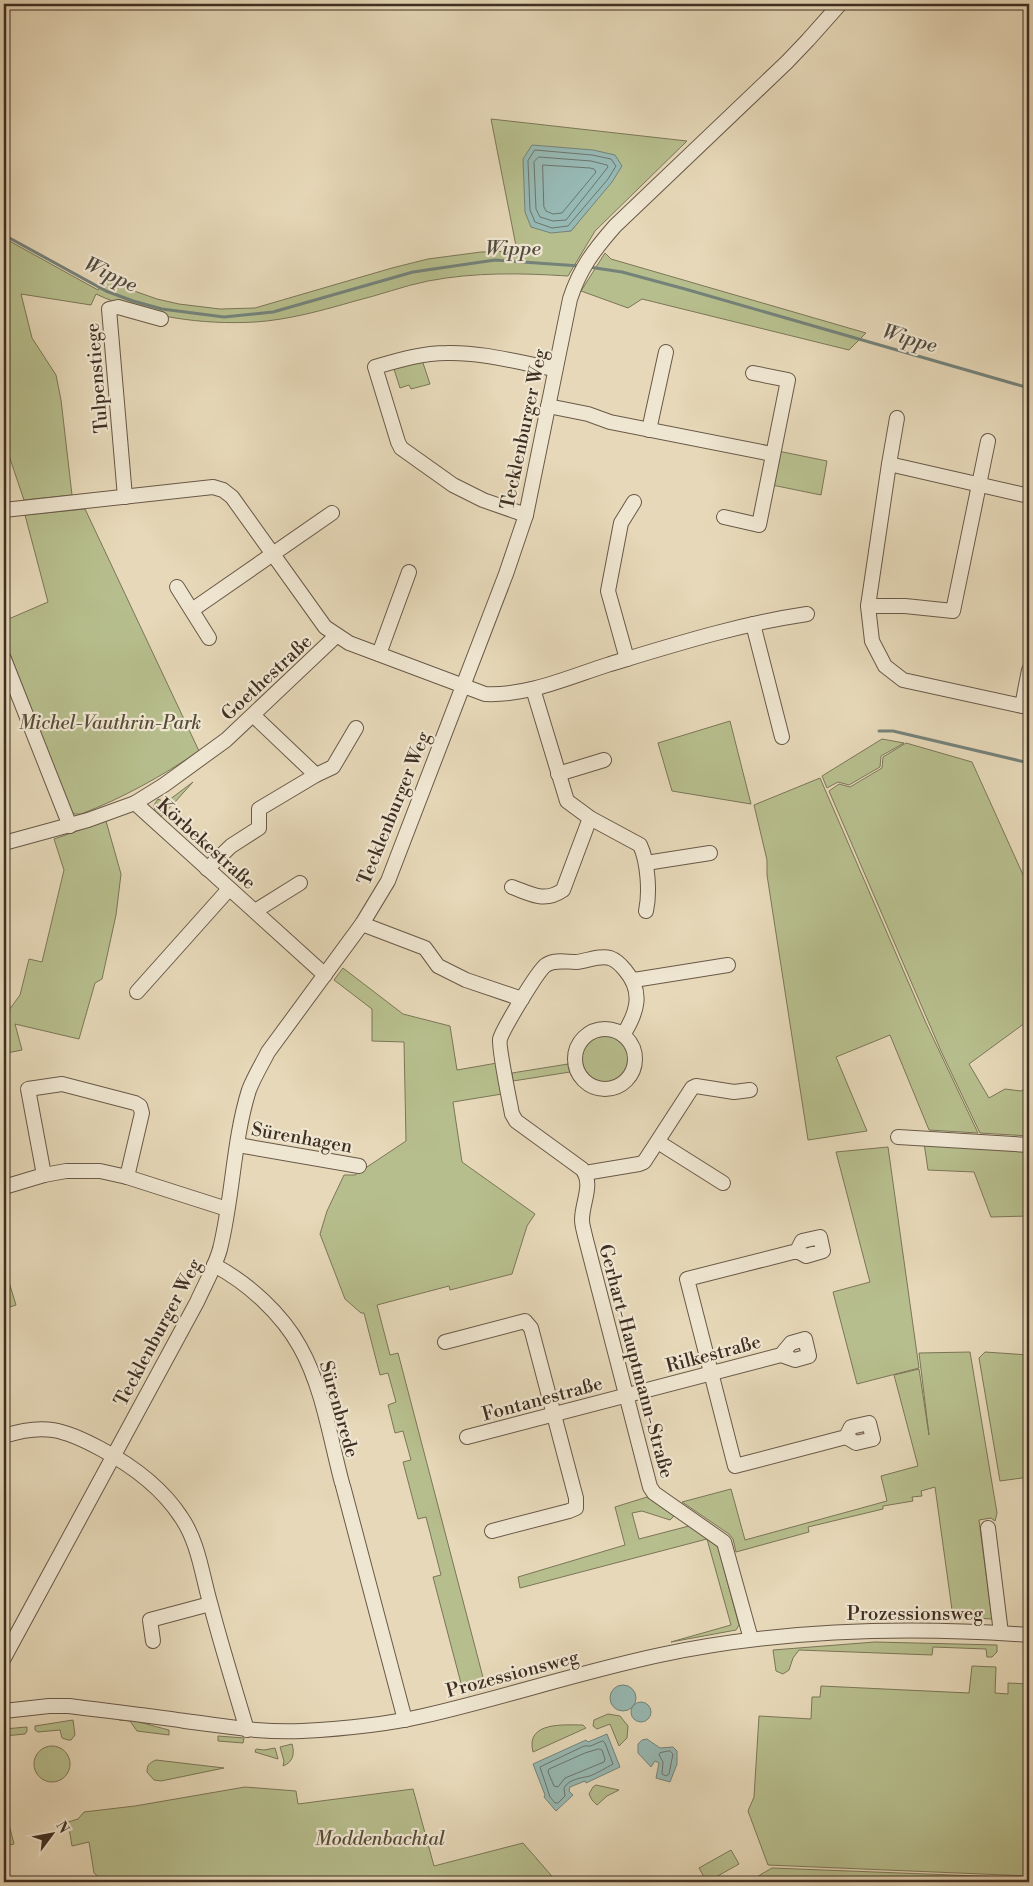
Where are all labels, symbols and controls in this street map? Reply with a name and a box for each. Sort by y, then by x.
water label: Wippe [485,237,541,262]
water label: Wippe [80,252,141,299]
water label: Wippe [879,320,940,359]
street label: Tulpenstiege [80,322,114,434]
street label: Tecklenburger Weg [495,346,553,512]
street label: Goethestraße [216,630,317,726]
park label: Michel-Vauthrin-Park [19,711,201,735]
street label: Tecklenburger Weg [352,728,436,889]
street label: Körbekestraße [152,793,261,895]
street label: Sürenhagen [249,1117,354,1159]
street label: Gerhart-Hauptmann-Straße [593,1242,679,1481]
street label: Tecklenburger Weg [109,1254,207,1410]
street label: Rilkestraße [663,1330,763,1378]
street label: Sürenbrede [314,1358,364,1460]
street label: Fontanestraße [479,1371,605,1427]
street label: Prozessionsweg [847,1602,983,1626]
street label: Prozessionsweg [443,1645,581,1703]
north arrow [28,1808,78,1858]
text: N [52,1818,73,1837]
park label: Moddenbachtal [315,1827,445,1851]

